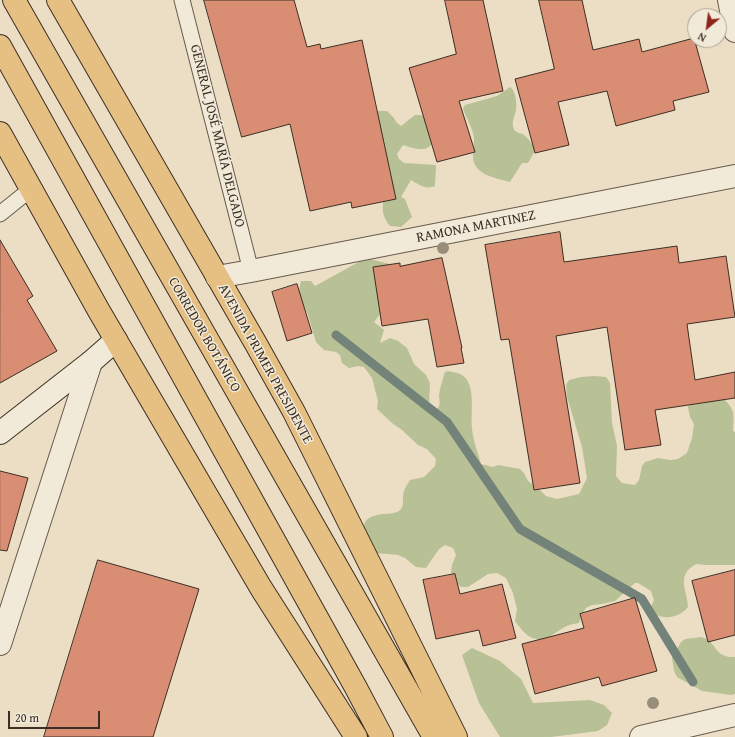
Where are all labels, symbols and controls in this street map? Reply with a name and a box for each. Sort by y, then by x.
north arrow [687,8,727,48]
text: N [695,29,709,46]
street label: GENERAL JOSÉ MARÍA DELGADO [186,43,248,229]
street label: RAMONA MARTINEZ [415,207,537,247]
street label: CORREDOR BOTÁNICO [164,275,244,395]
street label: AVENIDA PRIMER PRESIDENTE [214,281,316,447]
scale bar [10,703,102,729]
text: 20 m [15,709,39,726]

